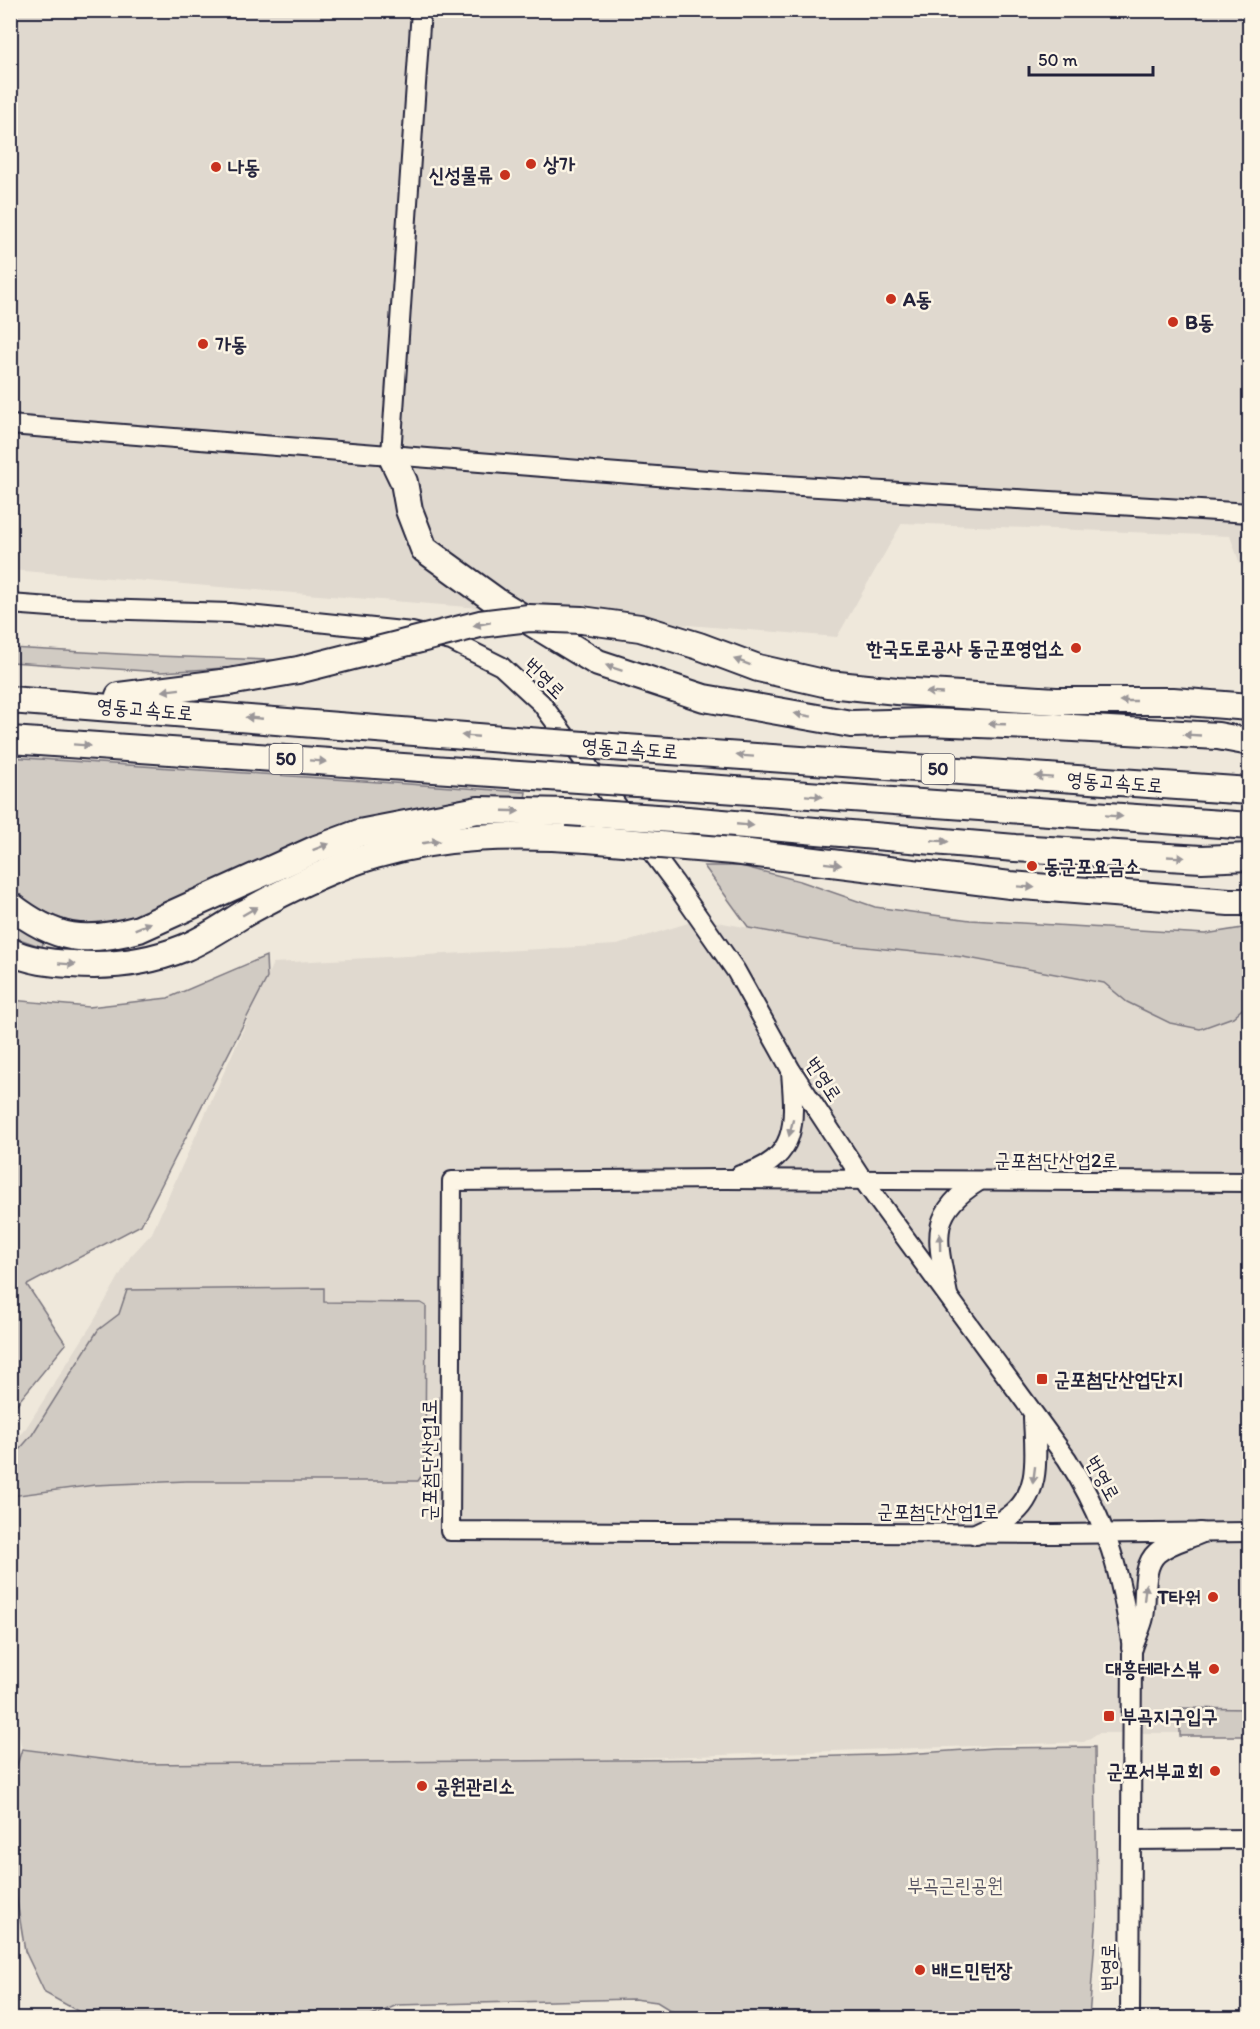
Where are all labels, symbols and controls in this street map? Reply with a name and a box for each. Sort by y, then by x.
scale bar [1029,39,1154,77]
text: 50 m [1038,49,1078,71]
place label: 상가 [543,152,576,176]
place label: 나동 [228,155,260,179]
marker: 상가 [524,157,538,171]
marker: 나동 [209,160,223,174]
place label: 신성물류 [429,163,493,187]
marker: 신성물류 [498,168,512,182]
place label: A동 [902,287,932,311]
marker: A동 [884,292,898,306]
place label: B동 [1185,310,1214,334]
marker: B동 [1166,315,1180,329]
place label: 가동 [215,332,247,356]
marker: 가동 [196,337,210,351]
one-way arrow [472,620,491,629]
place label: 한국도로공사 동군포영업소 [865,636,1064,660]
marker: 한국도로공사 동군포영업소 [1069,641,1083,655]
street label: 번영로 [519,652,571,704]
one-way arrow [733,656,751,666]
one-way arrow [605,663,623,672]
one-way arrow [162,685,181,694]
one-way arrow [924,689,943,698]
street label: 영동고속도로 [96,693,194,725]
one-way arrow [1119,696,1138,706]
one-way arrow [793,710,812,719]
one-way arrow [245,714,264,723]
one-way arrow [987,720,1006,729]
one-way arrow [1182,730,1201,739]
one-way arrow [460,732,479,741]
street label: 영동고속도로 [581,733,679,763]
one-way arrow [72,740,91,750]
road number: 50 [270,744,302,774]
one-way arrow [736,751,755,761]
road number: 50 [922,754,954,784]
one-way arrow [309,757,328,766]
street label: 영동고속도로 [1066,767,1164,797]
one-way arrow [1035,772,1054,781]
one-way arrow [805,791,824,800]
one-way arrow [501,806,520,815]
one-way arrow [1104,812,1123,821]
one-way arrow [736,820,755,830]
one-way arrow [930,837,949,846]
one-way arrow [422,838,441,847]
one-way arrow [312,842,330,851]
one-way arrow [1167,852,1186,862]
place label: 동군포요금소 [1044,854,1141,878]
one-way arrow [823,859,842,868]
marker: 동군포요금소 [1025,859,1039,873]
one-way arrow [1017,882,1036,892]
one-way arrow [242,905,258,916]
one-way arrow [134,921,152,931]
one-way arrow [58,959,77,969]
street label: 번영로 [801,1052,847,1106]
one-way arrow [786,1119,796,1137]
street label: 군포첨단산업2로 [994,1148,1118,1172]
one-way arrow [935,1232,944,1251]
place label: 군포첨단산업단지 [1054,1367,1183,1391]
marker: 군포첨단산업단지 [1035,1372,1049,1386]
street label: 군포첨단산업1로 [417,1399,441,1521]
street label: 번영로 [1081,1451,1125,1505]
one-way arrow [1029,1465,1039,1484]
street label: 군포첨단산업1로 [877,1499,999,1523]
one-way arrow [1141,1582,1150,1601]
place label: T타워 [1157,1585,1201,1609]
marker: T타워 [1206,1590,1220,1604]
place label: 대흥테라스뷰 [1105,1657,1202,1681]
marker: 대흥테라스뷰 [1207,1662,1221,1676]
place label: 부곡지구입구 [1121,1704,1218,1728]
marker: 부곡지구입구 [1102,1709,1116,1723]
place label: 군포서부교회 [1106,1759,1203,1783]
marker: 군포서부교회 [1208,1764,1222,1778]
place label: 공원관리소 [434,1774,514,1798]
marker: 공원관리소 [415,1779,429,1793]
park label: 부곡근린공원 [907,1873,1003,1897]
street label: 번영로 [1096,1943,1120,1991]
place label: 배드민턴장 [932,1958,1012,1982]
marker: 배드민턴장 [913,1963,927,1977]

